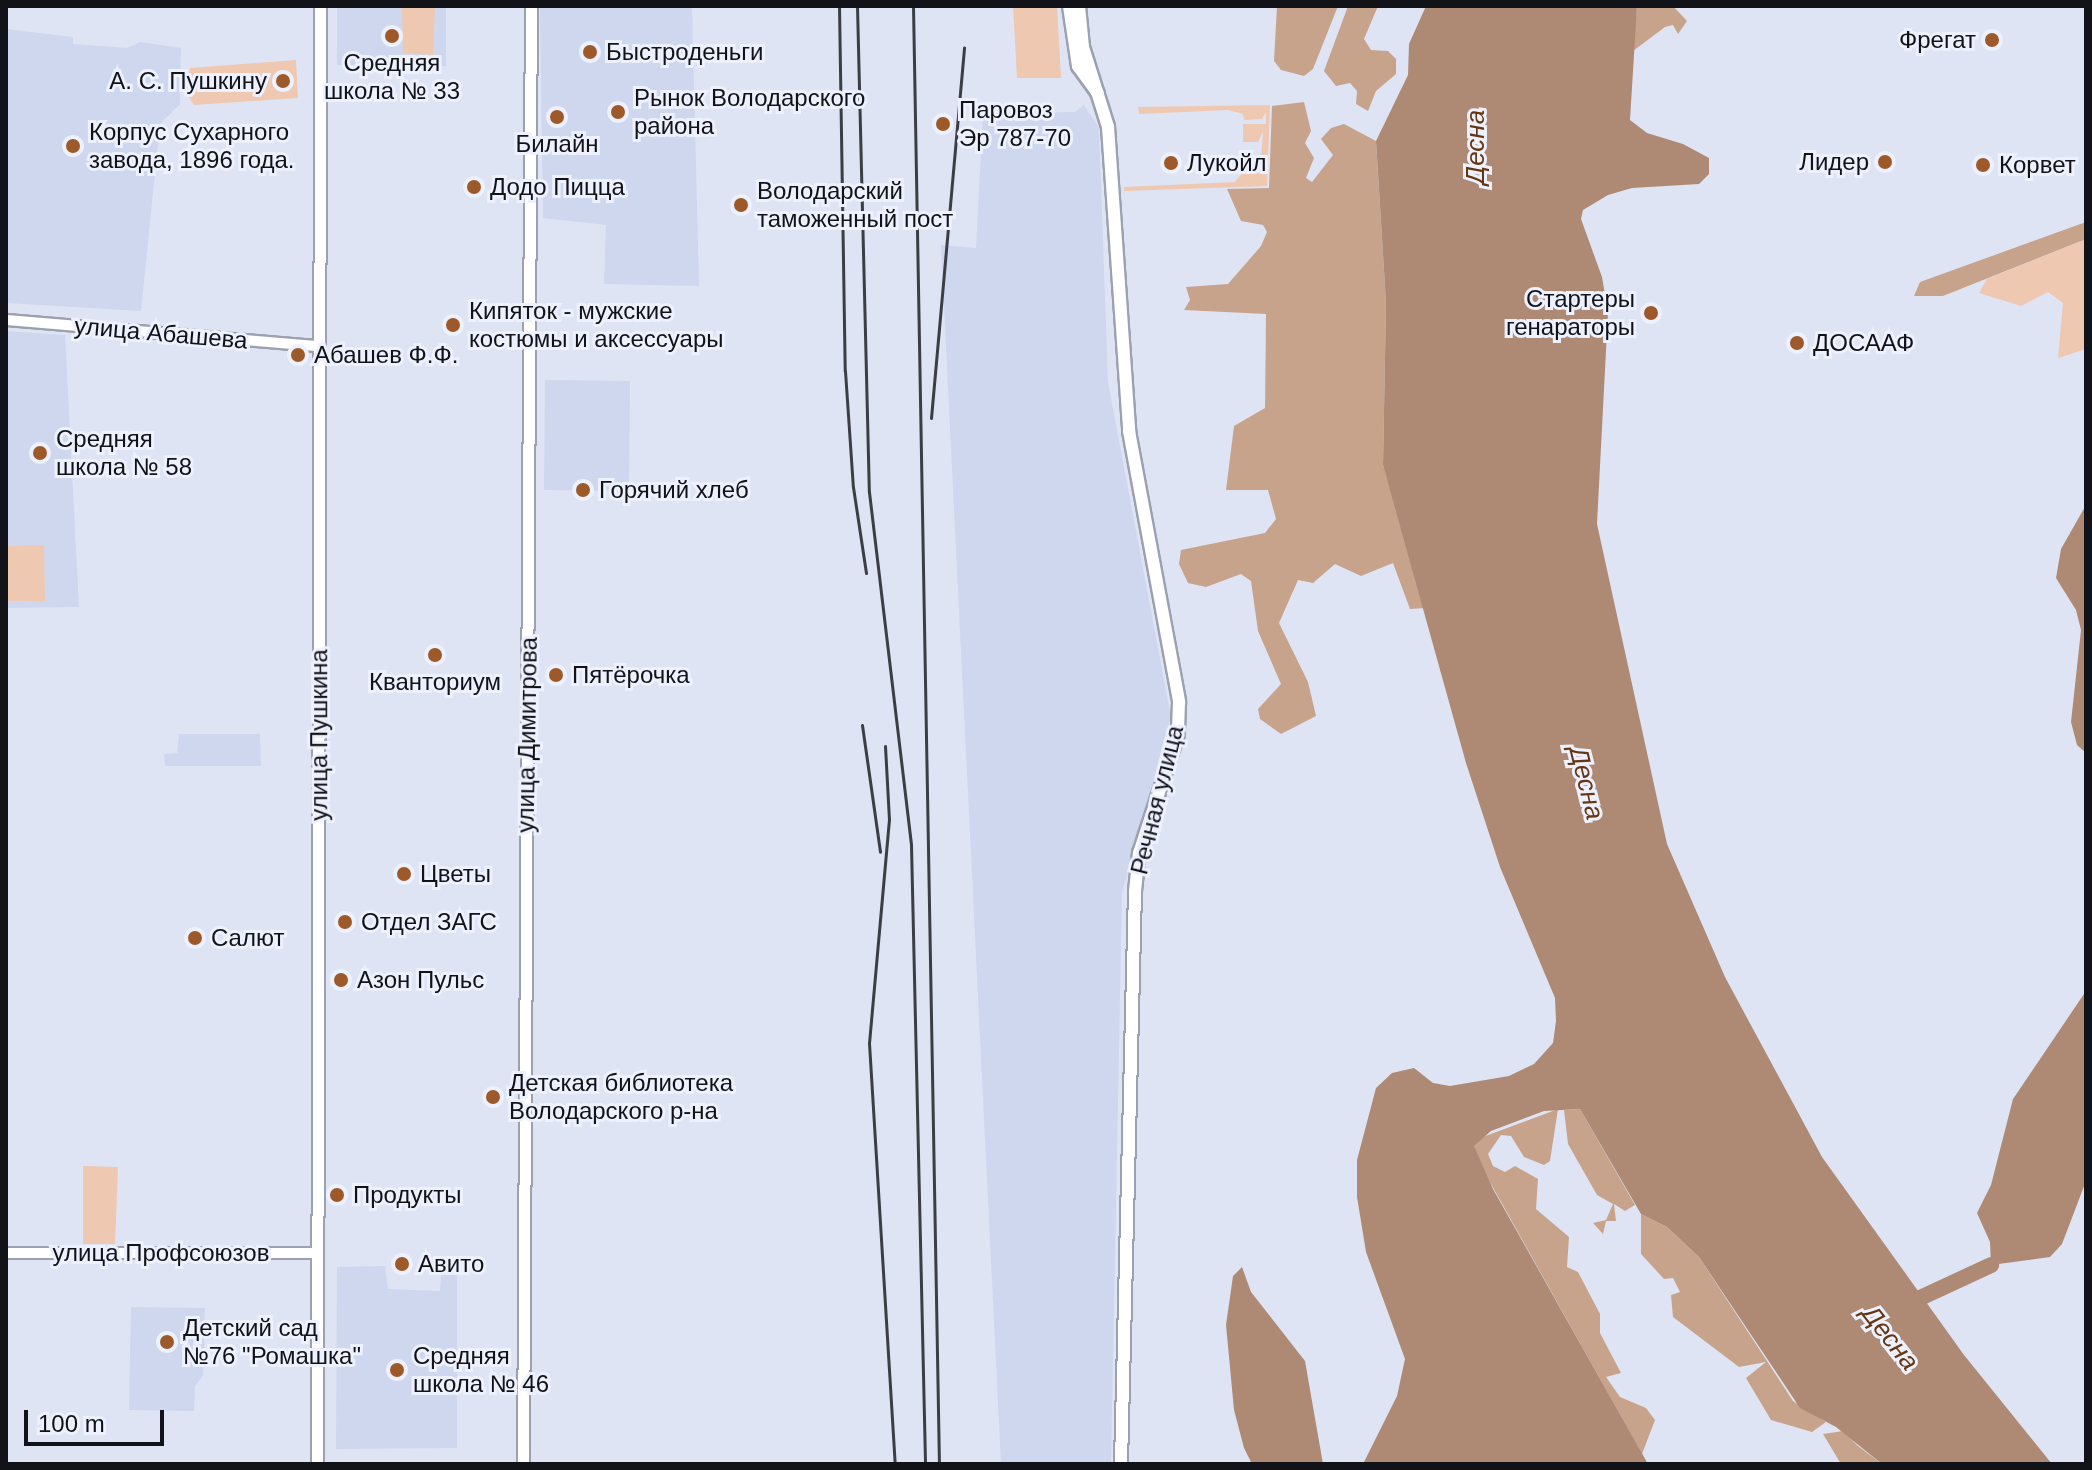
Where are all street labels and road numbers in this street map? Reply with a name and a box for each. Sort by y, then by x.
street label: улица Абашева [73,311,249,355]
street label: улица Димитрова [511,637,543,833]
street label: улица Пушкина [305,649,333,821]
street label: Речная улица [1125,723,1189,877]
street label: улица Профсоюзов [53,1239,269,1267]

